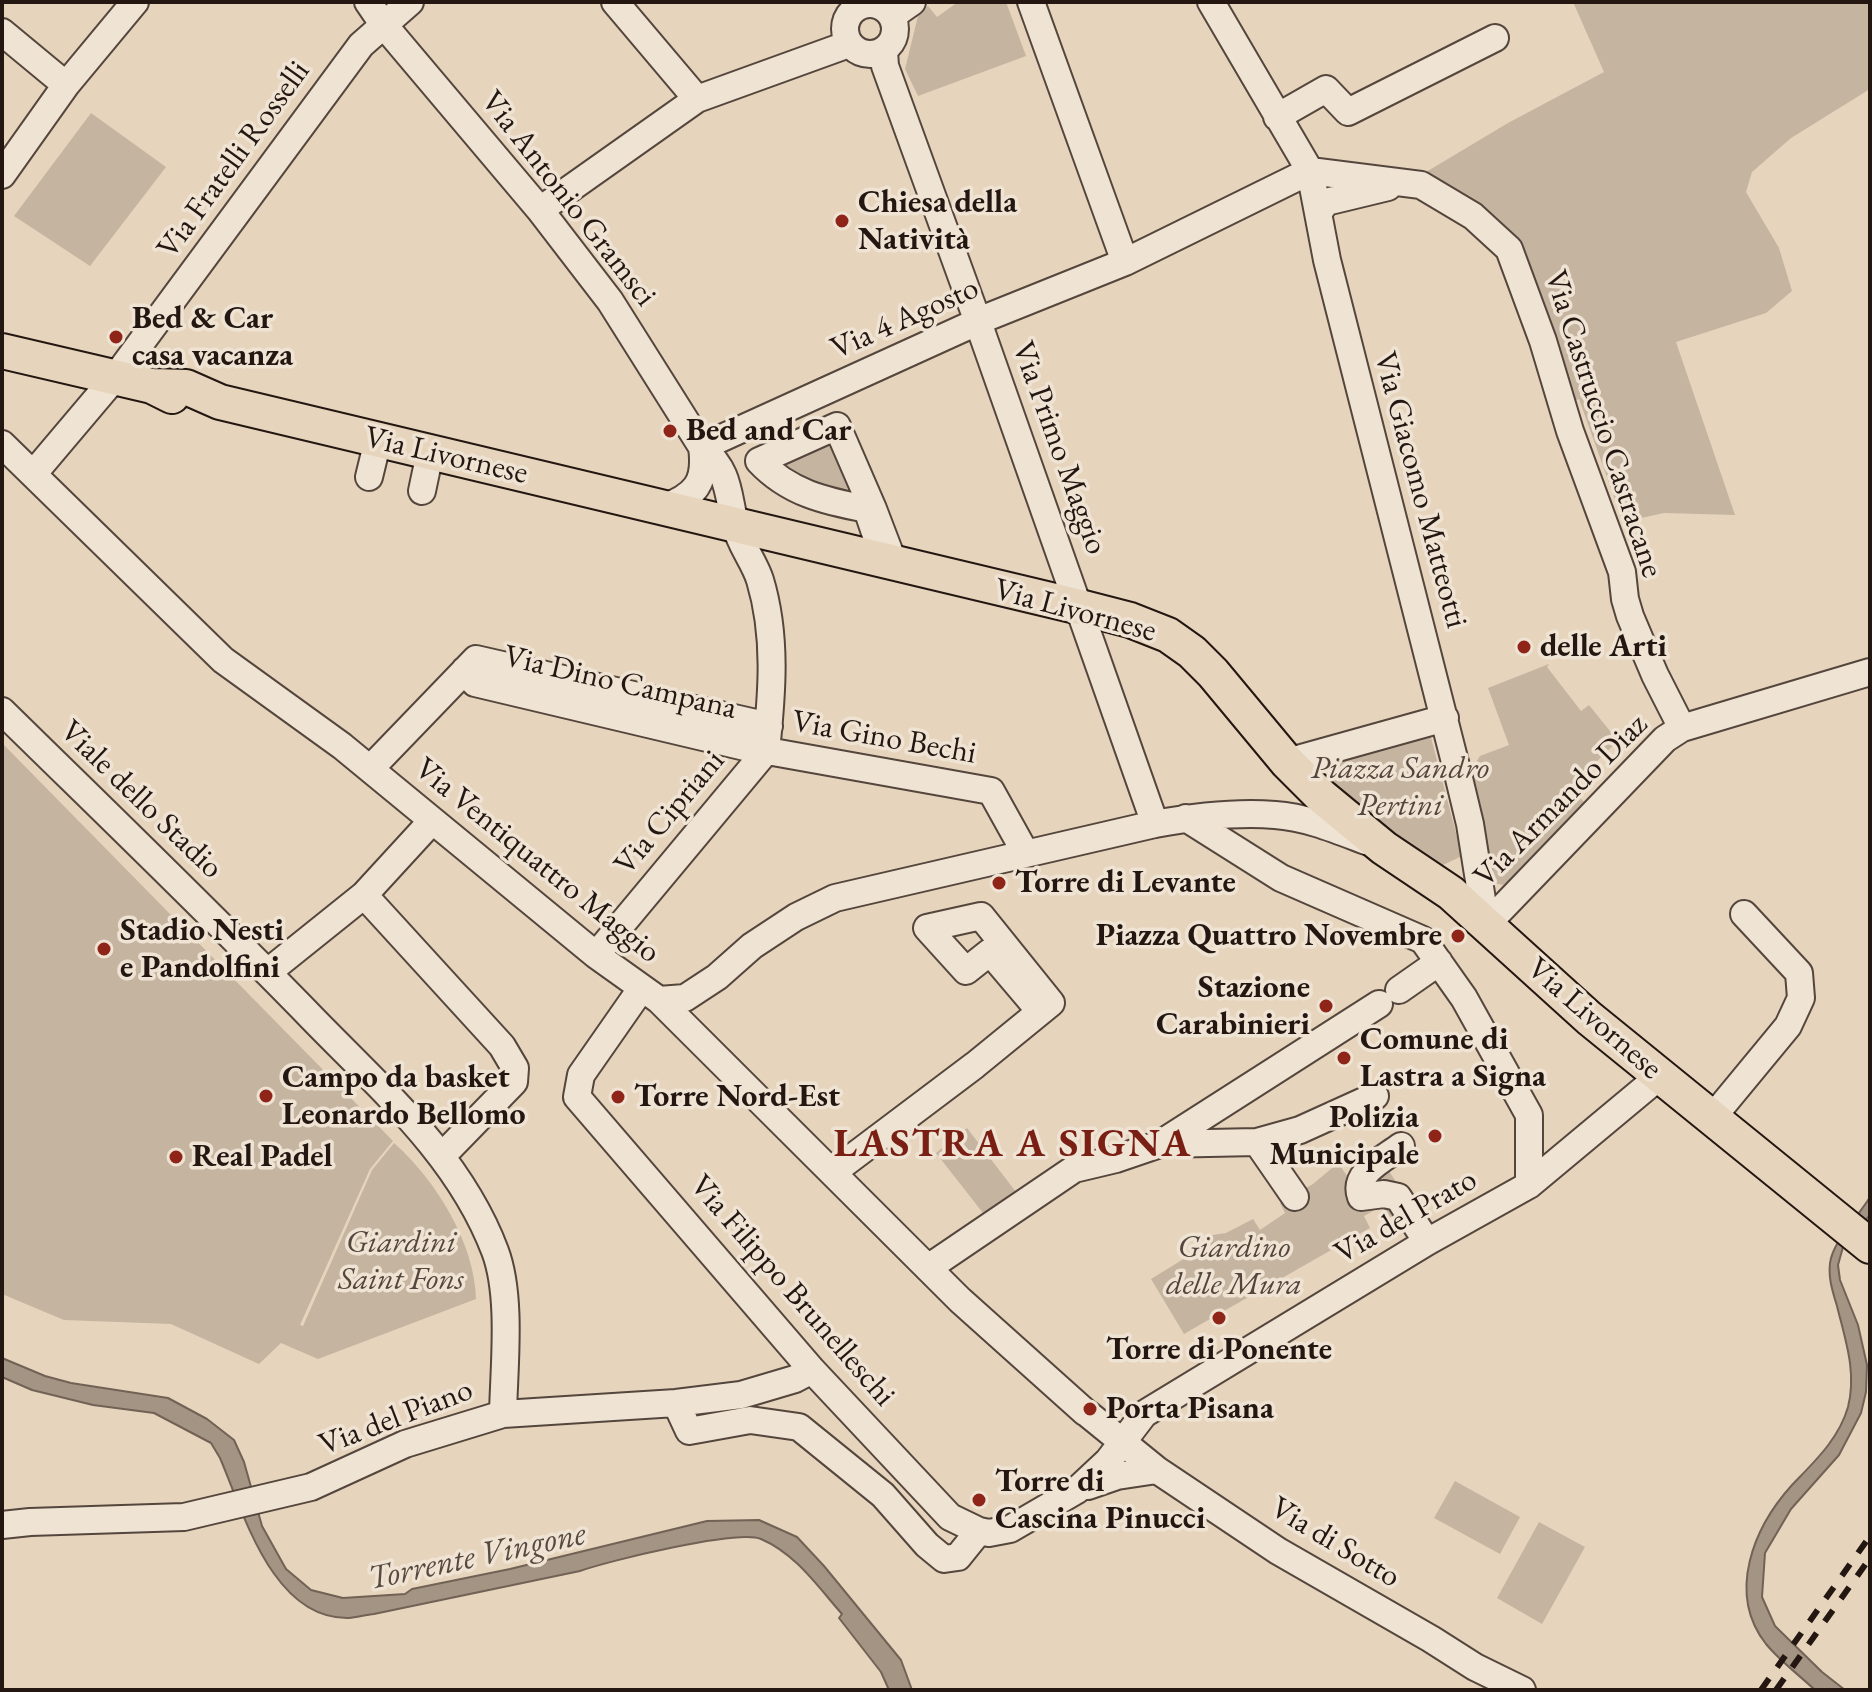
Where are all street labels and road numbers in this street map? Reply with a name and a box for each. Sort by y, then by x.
street label: Via Fratelli Rosselli [149,54,319,266]
street label: Via Antonio Gramsci [472,84,664,314]
street label: Via Castruccio Castracane [1535,266,1671,582]
street label: Via 4 Agosto [825,269,985,369]
street label: Via Primo Maggio [1003,336,1115,560]
street label: Via Giacomo Matteotti [1365,348,1475,632]
street label: Via Livornese [361,419,531,493]
street label: Via Livornese [990,571,1160,651]
street label: Via Dino Campana [500,638,740,728]
street label: Via Gino Bechi [789,703,979,773]
street label: Via Armando Diaz [1466,706,1656,896]
street label: Viale dello Stadio [51,713,231,887]
street label: Via Cipriani [607,743,733,883]
street label: Via Ventiquattro Maggio [406,750,668,972]
street label: Via Livornese [1519,950,1669,1088]
street label: Via del Prato [1328,1161,1484,1273]
street label: Via Filippo Brunelleschi [681,1167,903,1415]
street label: Via del Piano [314,1371,478,1465]
street label: Via di Sotto [1263,1489,1407,1597]

